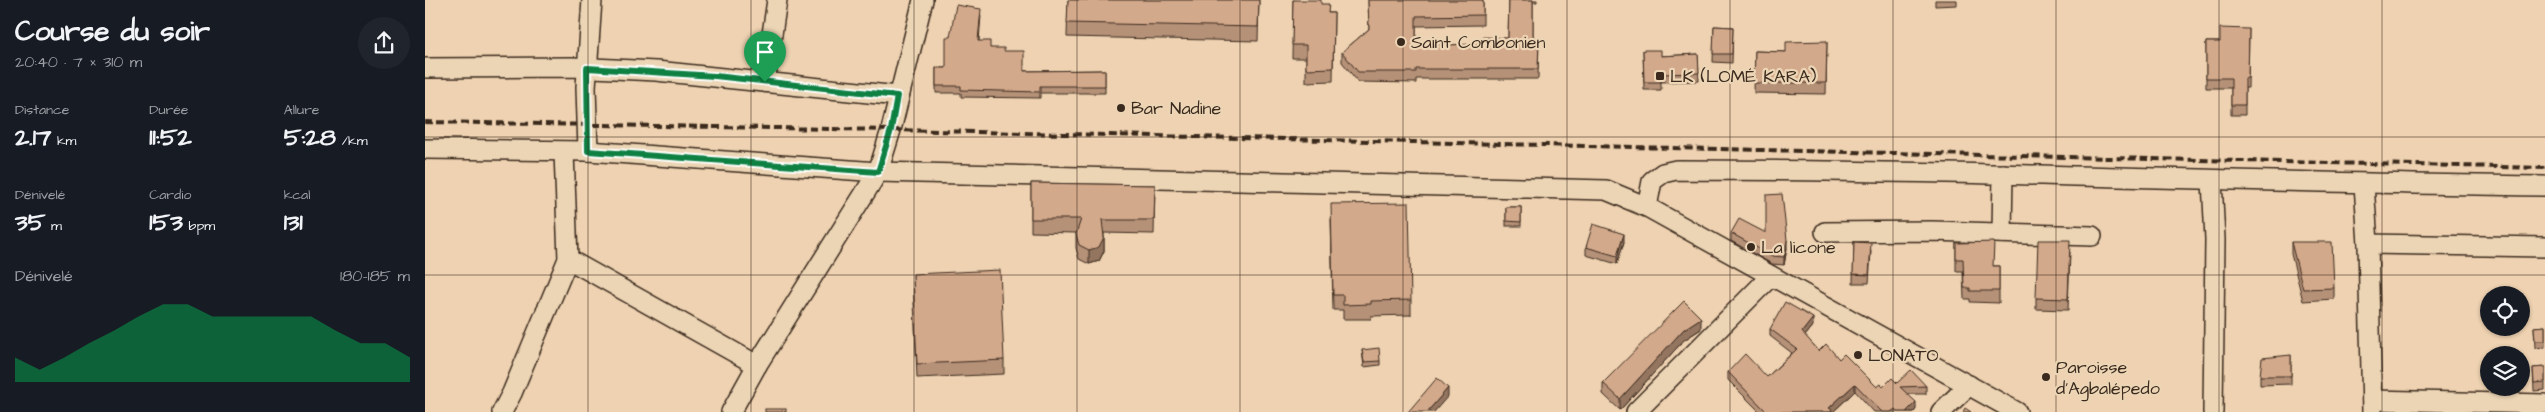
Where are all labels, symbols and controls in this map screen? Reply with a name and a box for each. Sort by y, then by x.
text: Course du soir [15,12,210,51]
button: share [358,17,410,69]
place label: Saint Combonien [1411,30,1546,55]
pin [744,31,786,82]
marker: Saint Combonien [1395,36,1407,48]
icon: arrive [751,38,779,66]
text: 20:40 · 7 × 310 m [15,51,142,73]
place label: LK (LOMÉ KARA) [1670,64,1816,89]
marker: LK (LOMÉ KARA) [1654,70,1666,82]
place label: Bar Nadine [1131,96,1221,121]
text: Distance [15,100,69,120]
text: Durée [149,100,188,120]
text: Allure [284,100,319,120]
marker: Bar Nadine [1115,102,1127,114]
text: 2.17 [15,120,51,155]
text: 11:52 [149,120,192,155]
text: 5:28 [284,120,336,155]
text: km [51,131,77,151]
text: /km [336,131,368,151]
text: Dénivelé [15,185,65,205]
text: Cardio [149,185,191,205]
text: kcal [284,185,310,205]
text: 35 [15,205,45,240]
text: 153 [149,205,183,240]
text: 131 [284,205,303,240]
text: m [45,216,62,236]
text: bpm [183,216,215,236]
place label: La licone [1761,235,1836,260]
marker: La licone [1745,241,1757,253]
text: Dénivelé [15,265,73,287]
text: 180–185 m [340,265,410,287]
map controls [2480,286,2530,396]
button: locate [2480,286,2530,336]
place label: LONATO [1868,343,1939,368]
button: layers [2480,346,2530,396]
marker: LONATO [1852,349,1864,361]
place label: Paroisse d'Agbalépedo [2056,355,2160,402]
marker: Paroisse d'Agbalépedo [2040,371,2052,383]

